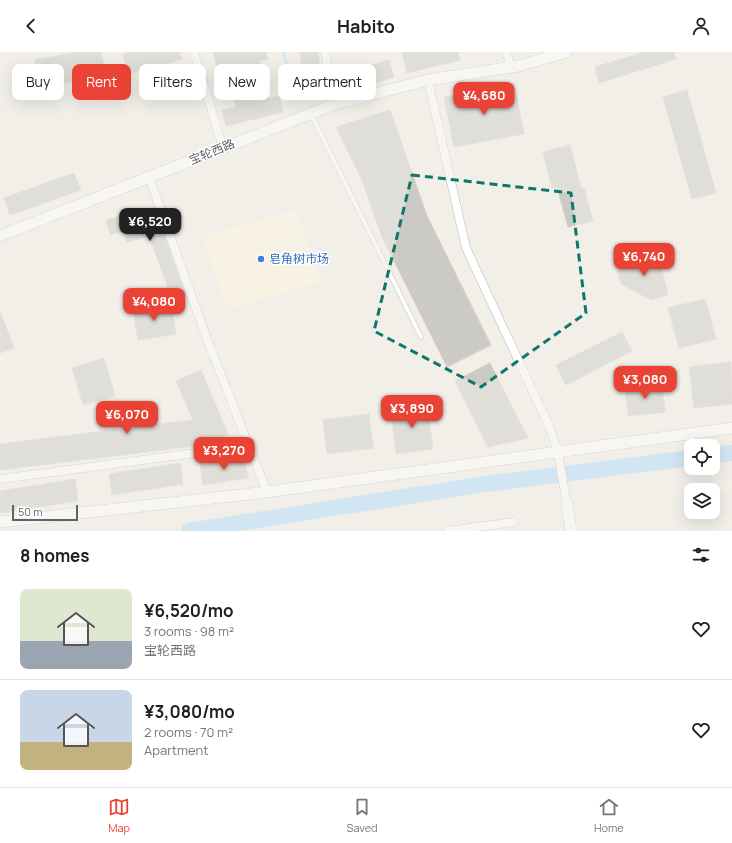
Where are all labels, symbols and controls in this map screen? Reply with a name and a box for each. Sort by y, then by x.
text: Habito [337,14,395,38]
icon: back [20,15,42,37]
icon: person [690,15,712,37]
chip: Buy [12,64,64,100]
chip: Rent [72,64,131,100]
chip: Filters [139,64,206,100]
chip: New [214,64,270,100]
chip: Apartment [278,64,376,100]
pin: ¥4,680 [451,82,517,116]
text: ¥4,680 [462,86,506,104]
street label: 宝轮西路 [186,135,237,168]
pin: ¥6,520 [117,208,183,242]
text: ¥6,520 [128,212,172,230]
pin: ¥6,740 [611,243,677,277]
text: ¥6,740 [623,247,665,265]
place label: 皂角树市场 [269,250,329,267]
marker: 皂角树市场 [256,254,266,264]
pin: ¥4,080 [121,288,187,322]
text: ¥4,080 [132,292,176,310]
pin: ¥3,080 [612,366,678,400]
text: ¥3,080 [623,370,667,388]
pin: ¥3,890 [379,395,445,429]
text: ¥3,890 [390,399,434,417]
pin: ¥6,070 [94,401,160,435]
text: ¥6,070 [105,405,149,423]
pin: ¥3,270 [191,437,257,471]
map controls [684,439,720,519]
button: locate [684,439,720,475]
text: ¥3,270 [203,441,245,459]
button: layers [684,483,720,519]
scale bar [12,503,78,522]
text: 50 m [18,504,43,519]
text: 8 homes [20,544,90,567]
icon: filters [690,544,712,566]
text: ¥6,520/mo [144,599,233,622]
icon: home [52,605,100,653]
icon: heart [690,618,712,640]
text: 3 rooms · 98 m² [144,622,234,640]
text: 宝轮西路 [144,641,196,659]
text: ¥3,080/mo [144,700,235,723]
icon: home [52,706,100,754]
icon: heart [690,719,712,741]
text: 2 rooms · 70 m² [144,723,233,741]
text: Apartment [144,741,208,759]
tab: Map [108,796,130,835]
tab: Saved [347,796,378,835]
tab: Home [594,796,624,835]

